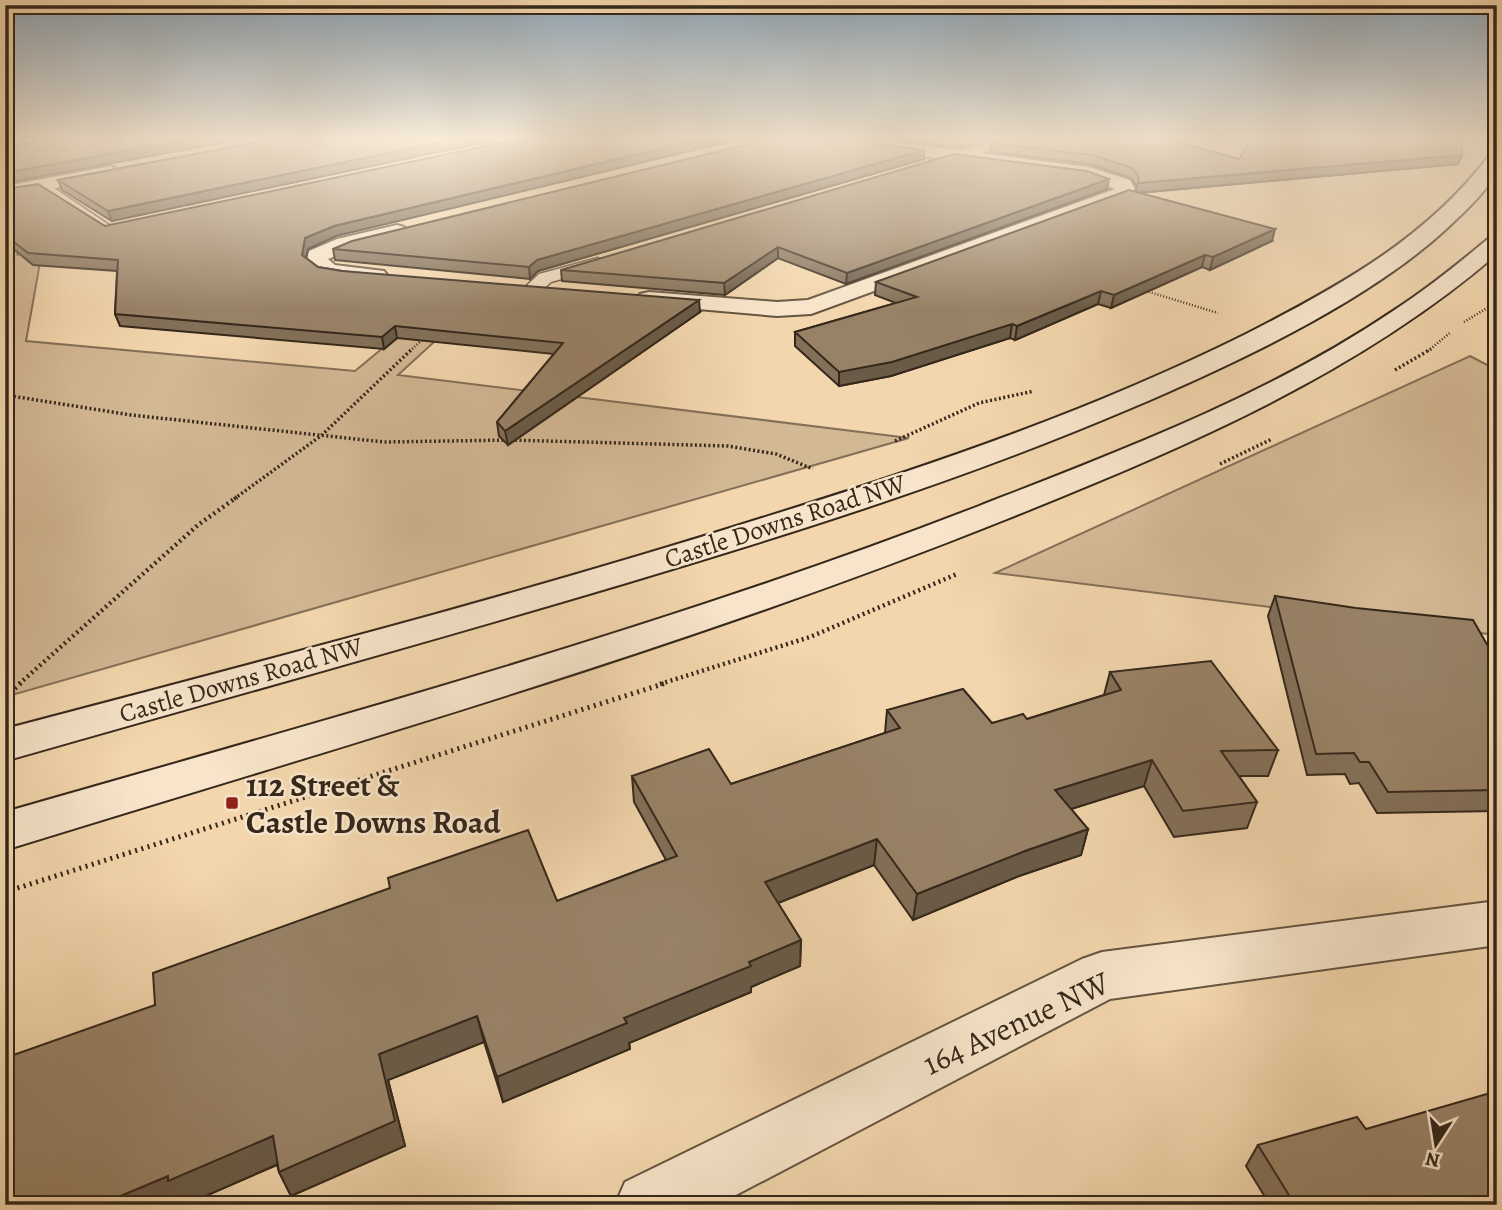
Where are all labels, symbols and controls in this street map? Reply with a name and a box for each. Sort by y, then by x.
street label: Castle Downs Road NW [660,465,911,577]
street label: Castle Downs Road NW [115,628,368,732]
place label: 112 Street & Castle Downs Road [246,763,501,844]
marker: 112 Street & Castle Downs Road [224,795,240,811]
street label: 164 Avenue NW [916,961,1117,1085]
north arrow [1400,1108,1470,1178]
text: N [1423,1145,1442,1174]

